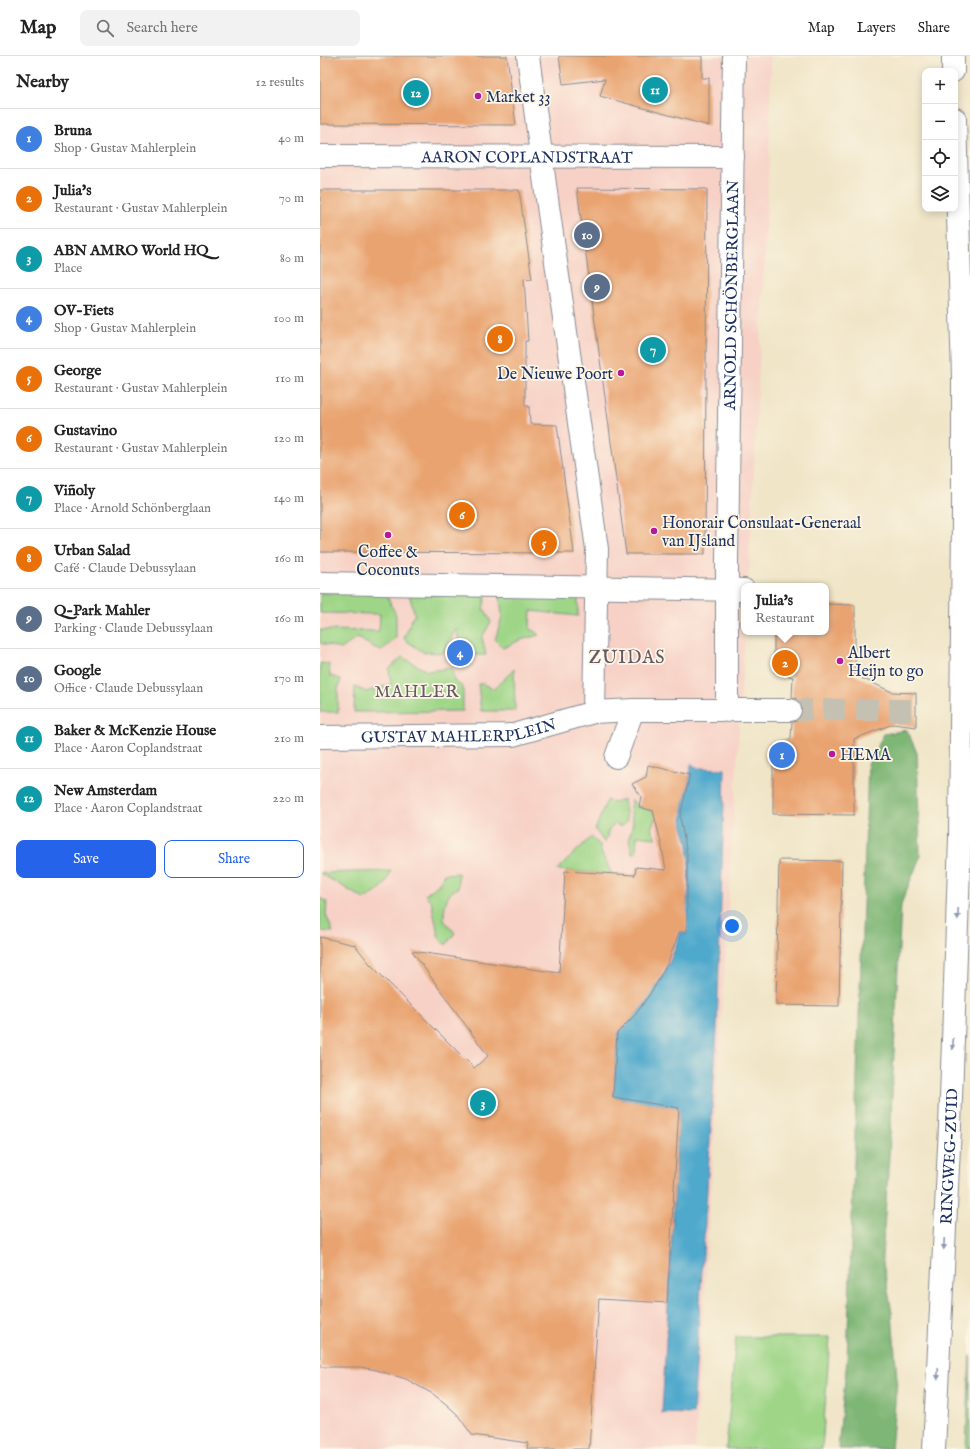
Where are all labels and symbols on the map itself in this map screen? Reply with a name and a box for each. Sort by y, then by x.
pin: 11 [642,75,668,105]
pin: 12 [403,78,429,108]
place label: Market 33 [486,88,551,108]
marker: Market 33 [473,91,483,101]
street label: AARON COPLANDSTRAAT [420,148,633,169]
street label: ARNOLD SCHÖNBERGLAAN [721,180,744,411]
pin: 10 [574,220,600,250]
pin: 9 [584,272,610,302]
pin: 8 [487,324,513,354]
pin: 7 [640,335,666,365]
place label: De Nieuwe Poort [497,365,614,385]
marker: De Nieuwe Poort [616,368,626,378]
pin: 6 [449,500,475,530]
place label: Honorair Consulaat-Generaal van IJsland [662,514,862,552]
marker: Honorair Consulaat-Generaal van IJsland [649,526,659,536]
pin: 5 [531,528,557,558]
marker: Coffee & Coconuts [383,530,393,540]
place label: Coffee & Coconuts [356,543,420,581]
pin: 4 [447,638,473,668]
place label: Albert Heijn to go [847,644,924,682]
district label: ZUIDAS [588,647,666,670]
pin: 2 [772,648,798,678]
marker: Albert Heijn to go [835,656,845,666]
district label: MAHLER [375,682,460,703]
street label: GUSTAV MAHLERPLEIN [361,715,559,749]
pin: 1 [769,740,795,770]
place label: HEMA [840,746,892,766]
marker: HEMA [827,749,837,759]
one-way arrow [954,908,961,920]
your location [722,916,742,936]
one-way arrow [950,1038,956,1051]
pin: 3 [470,1088,496,1118]
street label: RINGWEG-ZUID [937,1088,963,1225]
one-way arrow [941,1238,948,1250]
one-way arrow [934,1368,941,1380]

